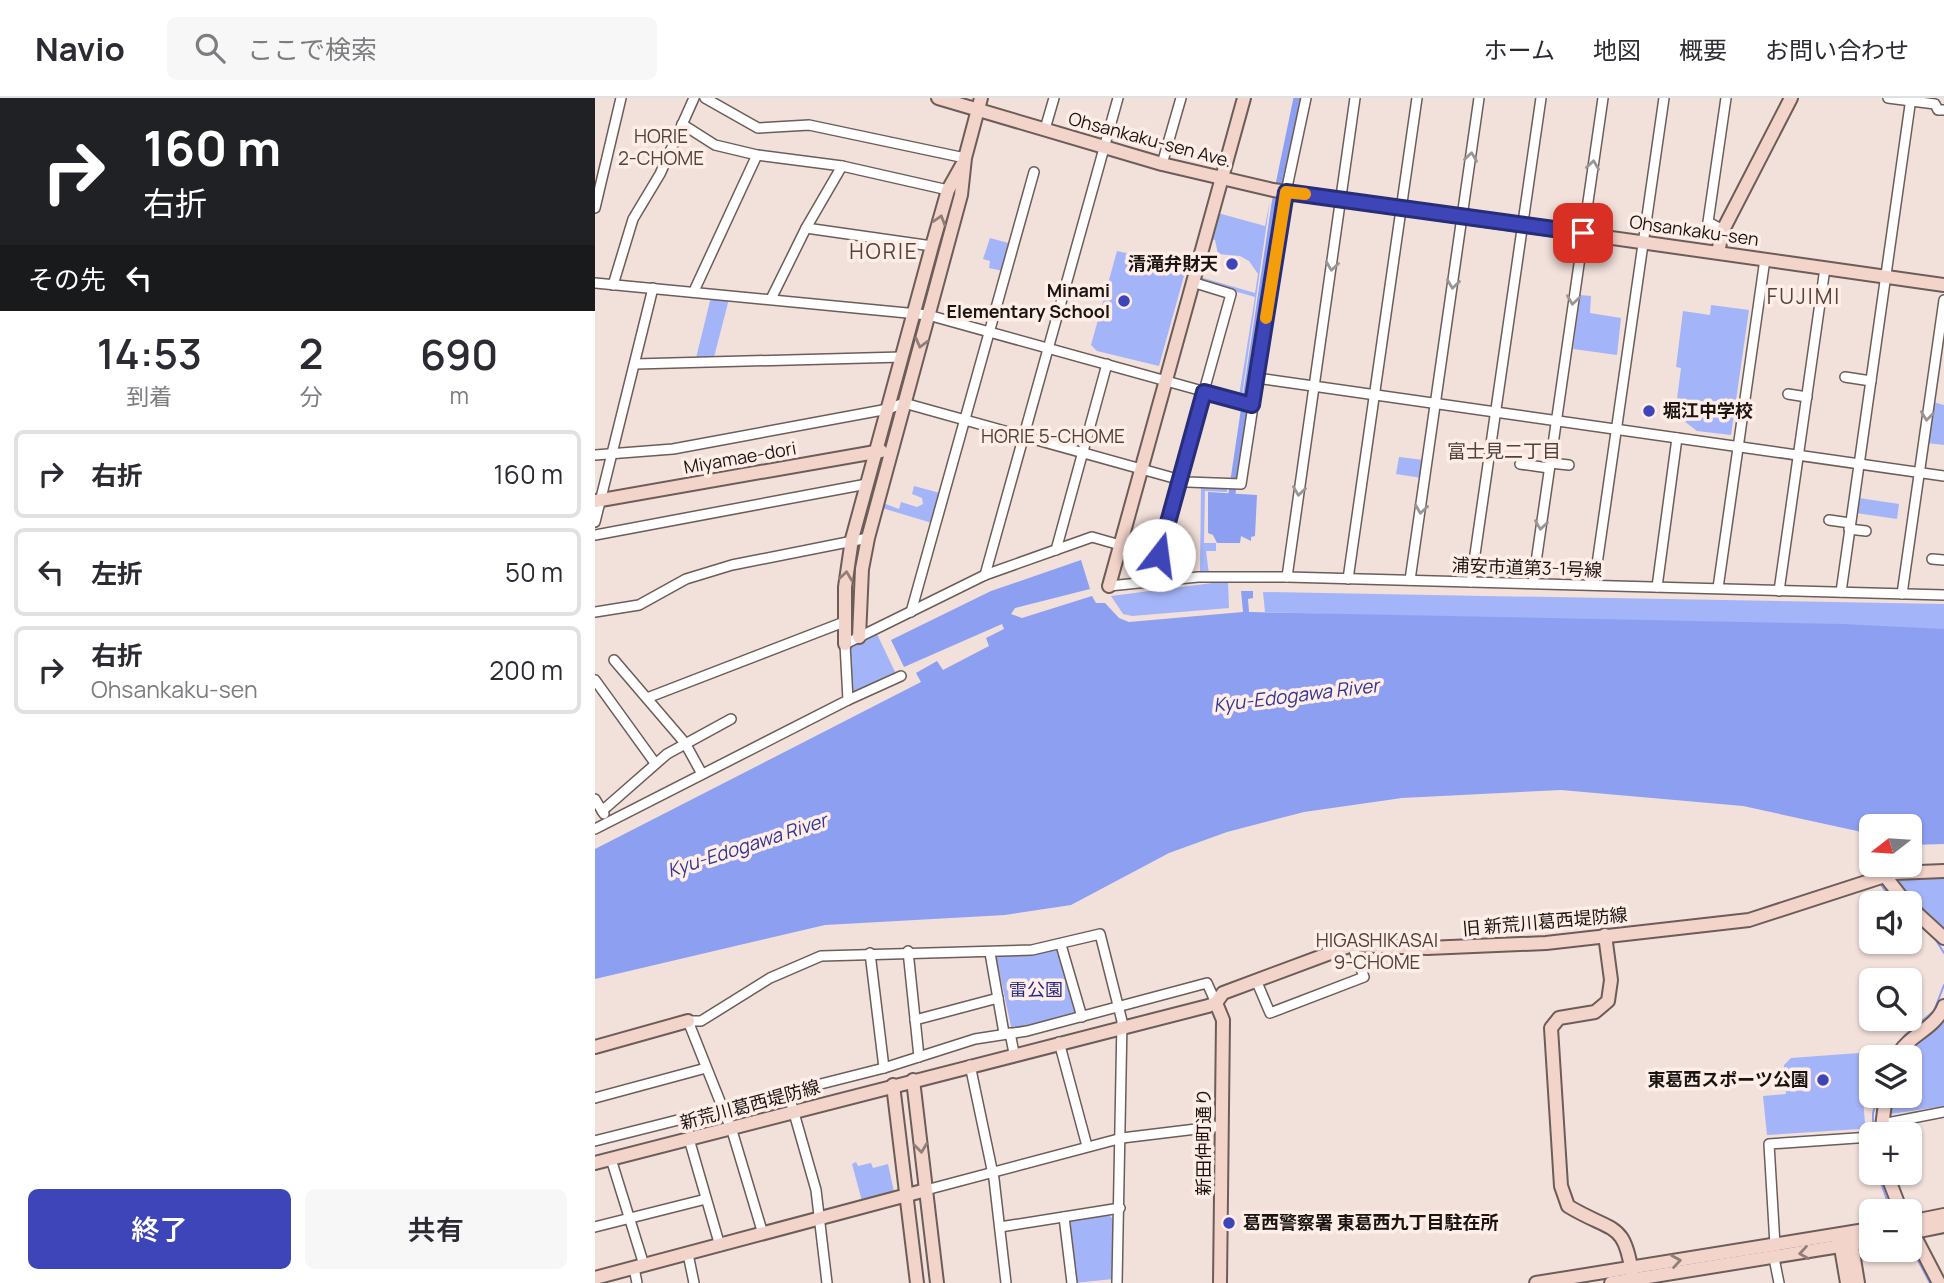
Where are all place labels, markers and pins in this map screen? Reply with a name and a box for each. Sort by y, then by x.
pin [1553,203,1613,263]
place label: 清滝弁財天 [1128,251,1218,275]
marker: 清滝弁財天 [1224,256,1240,272]
place label: Minami Elementary School [947,278,1110,323]
marker: Minami Elementary School [1116,293,1132,309]
place label: 堀江中学校 [1663,398,1753,422]
marker: 堀江中学校 [1641,403,1657,419]
place label: 東葛西スポーツ公園 [1647,1067,1809,1091]
marker: 東葛西スポーツ公園 [1815,1072,1831,1088]
place label: 葛西警察署 東葛西九丁目駐在所 [1243,1210,1499,1234]
marker: 葛西警察署 東葛西九丁目駐在所 [1221,1215,1237,1231]

